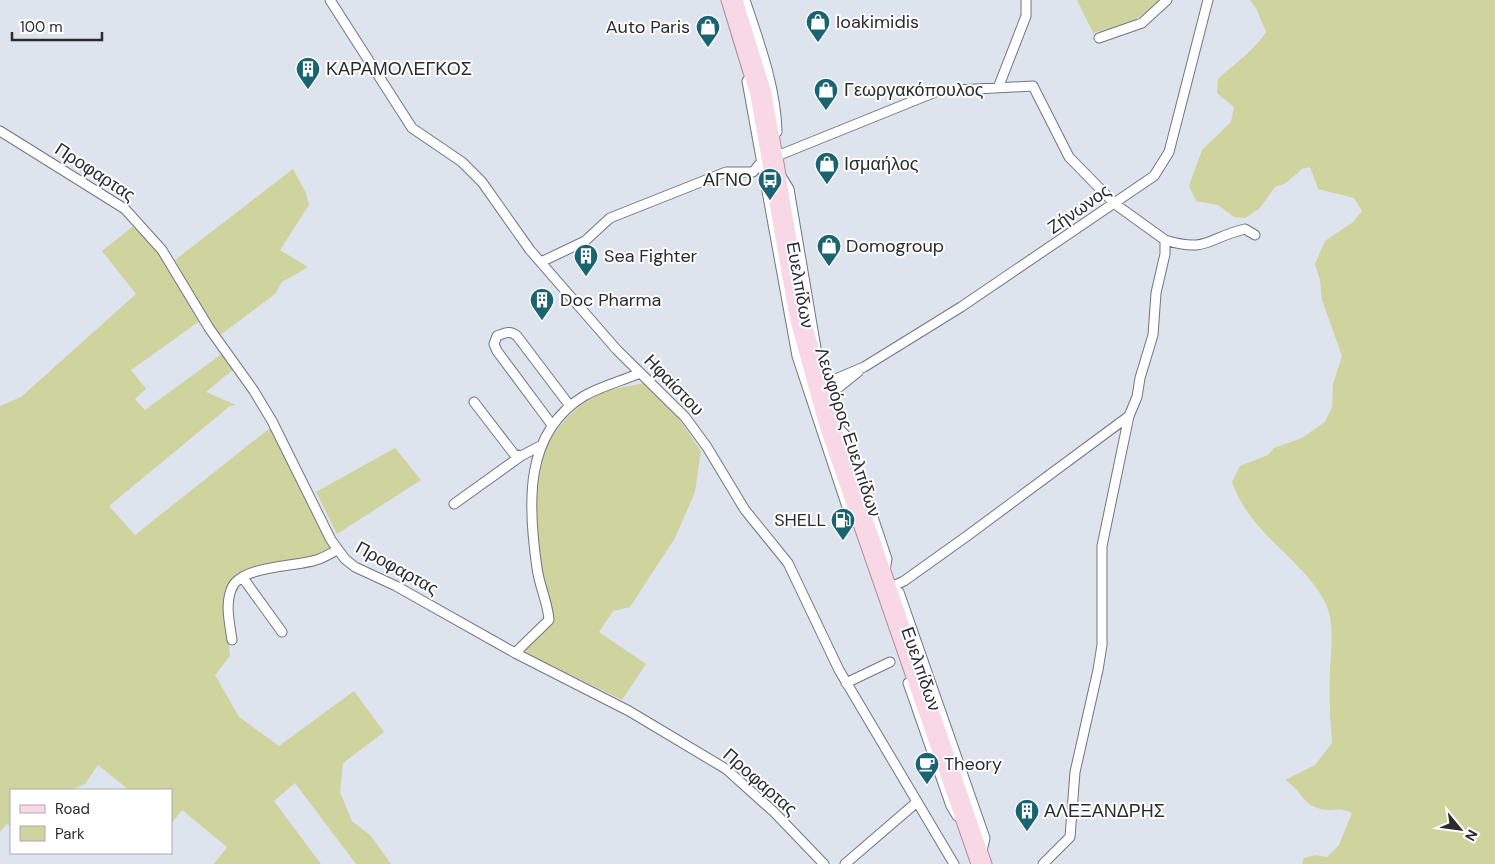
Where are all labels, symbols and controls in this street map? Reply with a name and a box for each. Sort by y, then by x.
shop icon: Ioakimidis [805,9,831,43]
scale bar [12,10,102,42]
place label: Ioakimidis [836,10,919,34]
shop icon: Auto Paris [695,14,721,48]
place label: Auto Paris [606,15,690,39]
text: 100 m [20,17,63,37]
building icon: ΚΑΡΑΜΟΛΕΓΚΟΣ [295,56,321,90]
place label: ΚΑΡΑΜΟΛΕΓΚΟΣ [326,57,472,81]
shop icon: Γεωργακόπουλος [813,77,839,111]
place label: Γεωργακόπουλος [844,78,984,102]
street label: Προφαρτας [50,137,140,207]
shop icon: Ισμαήλος [814,151,840,185]
place label: Ισμαήλος [844,152,919,176]
bus stop icon: ΑΓΝΟ [757,167,783,201]
place label: ΑΓΝΟ [703,168,752,192]
street label: Ζήνωνος [1043,178,1116,239]
shop icon: Domogroup [816,233,842,267]
place label: Domogroup [846,234,944,258]
street label: Ευελπίδων [781,240,819,330]
building icon: Sea Fighter [573,243,599,277]
place label: Sea Fighter [604,244,698,268]
building icon: Doc Pharma [529,287,555,321]
place label: Doc Pharma [560,288,661,312]
street label: Λεωφόρος Ευελπίδων [809,344,887,520]
street label: Ηφαίστου [639,349,709,421]
fuel station icon: SHELL [830,507,856,541]
place label: SHELL [774,508,826,532]
street label: Προφαρτας [351,535,443,601]
street label: Ευελπίδων [895,624,947,714]
street label: Προφαρτας [718,743,803,821]
cafe icon: Theory [914,751,940,785]
place label: Theory [944,752,1002,776]
legend [10,789,172,854]
building icon: ΑΛΕΞΑΝΔΡΗΣ [1014,798,1040,832]
text: Road [55,799,90,819]
place label: ΑΛΕΞΑΝΔΡΗΣ [1044,799,1165,823]
north arrow [1435,804,1485,854]
text: Park [55,824,85,844]
text: N [1461,826,1482,844]

